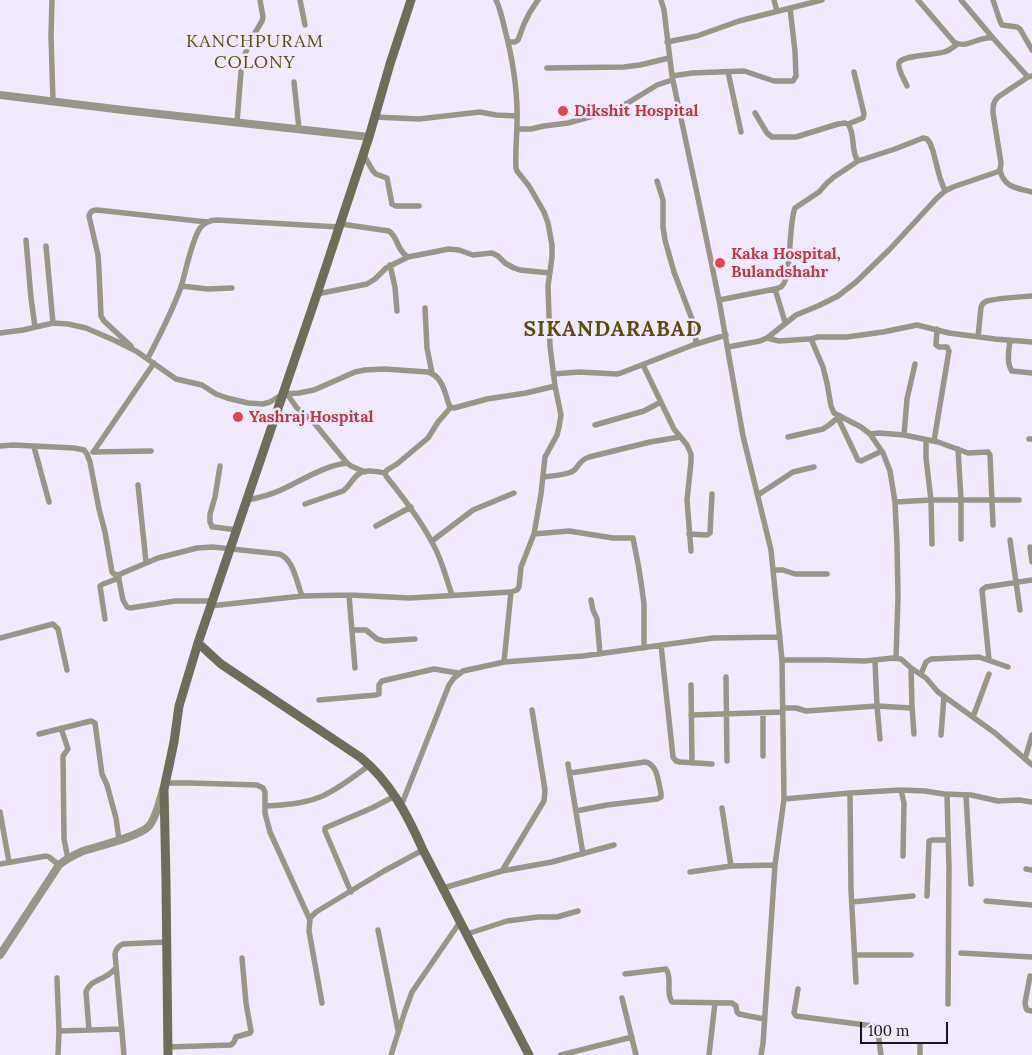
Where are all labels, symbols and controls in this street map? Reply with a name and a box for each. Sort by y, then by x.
district label: KANCHPURAM COLONY [185,31,325,74]
place label: Dikshit Hospital [574,101,699,121]
marker: Dikshit Hospital [556,104,570,118]
place label: Kaka Hospital, Bulandshahr [731,244,841,282]
marker: Kaka Hospital, Bulandshahr [713,256,727,270]
district label: SIKANDARABAD [522,317,704,343]
place label: Yashraj Hospital [249,407,374,427]
marker: Yashraj Hospital [231,410,245,424]
scale bar [862,1012,950,1044]
text: 100 m [868,1021,909,1040]

